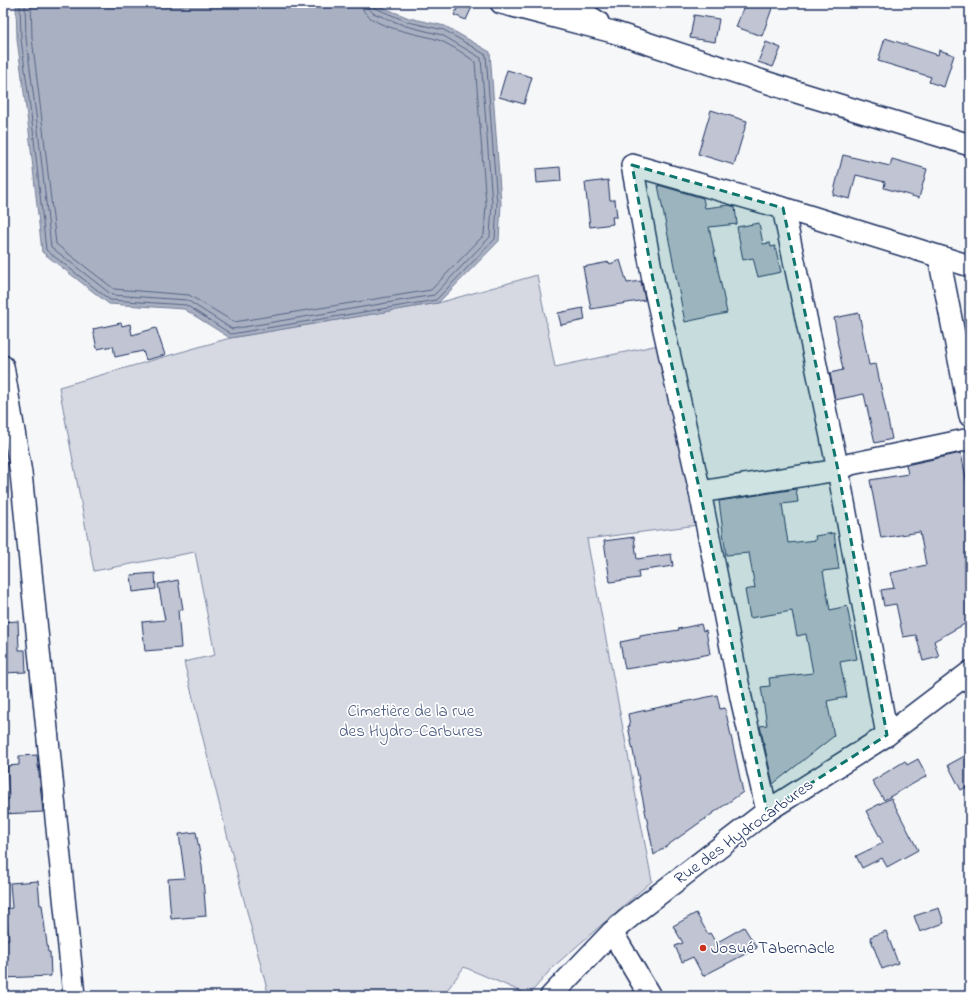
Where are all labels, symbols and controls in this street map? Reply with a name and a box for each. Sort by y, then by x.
park label: Cimetière de la rue des Hydro-Carbures [339,699,483,745]
street label: Rue des Hydrocarbures [669,773,819,892]
place label: Josué Tabernacle [711,936,835,961]
marker: Josué Tabernacle [698,943,708,953]

